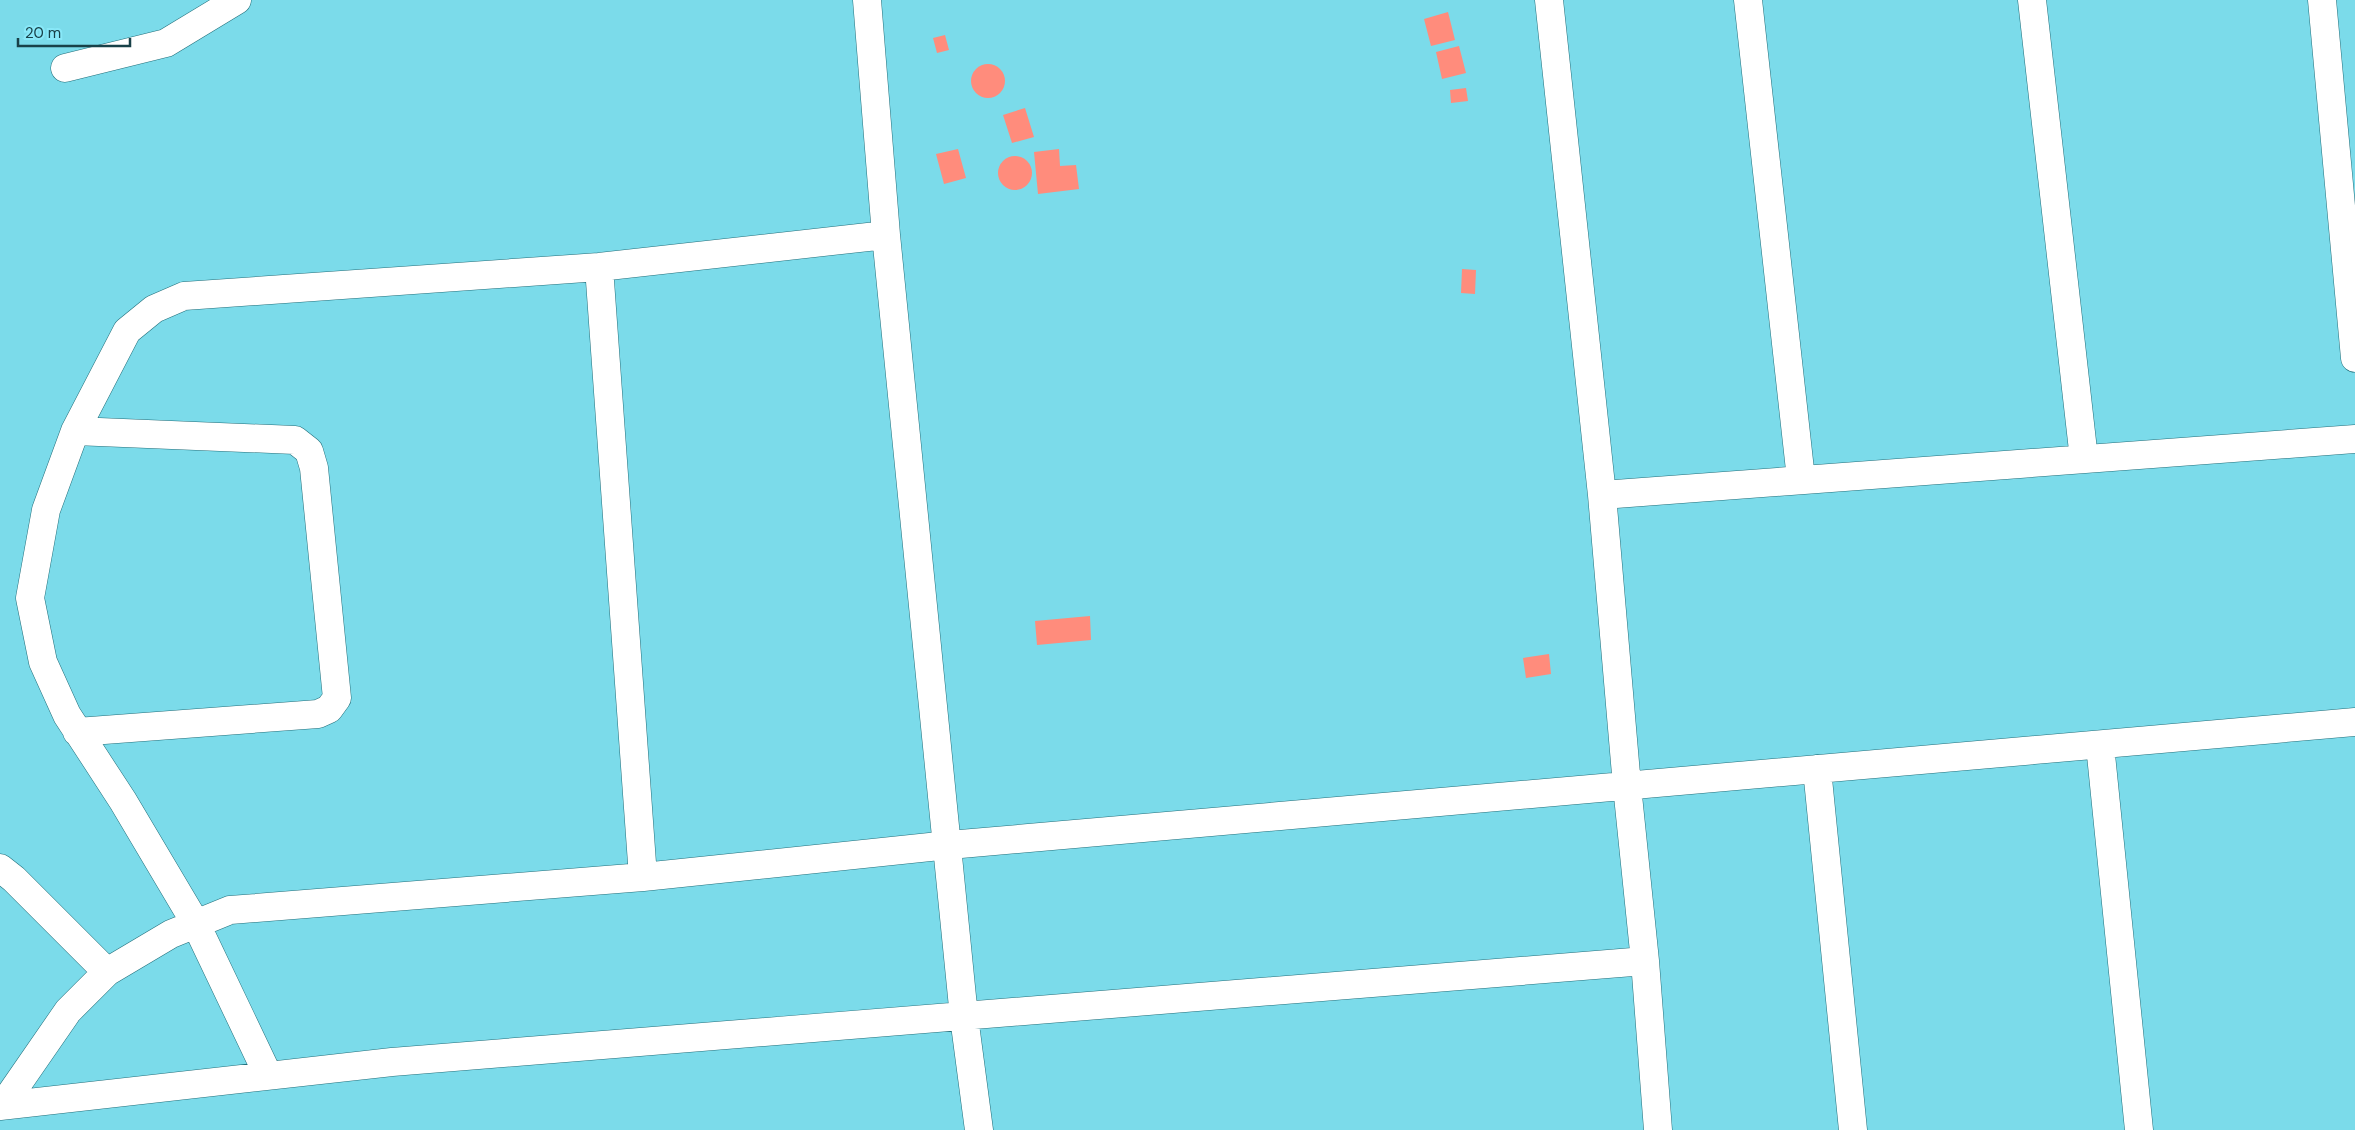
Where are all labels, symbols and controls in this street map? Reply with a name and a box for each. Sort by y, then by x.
scale bar [18,15,130,47]
text: 20 m [25,23,61,43]

